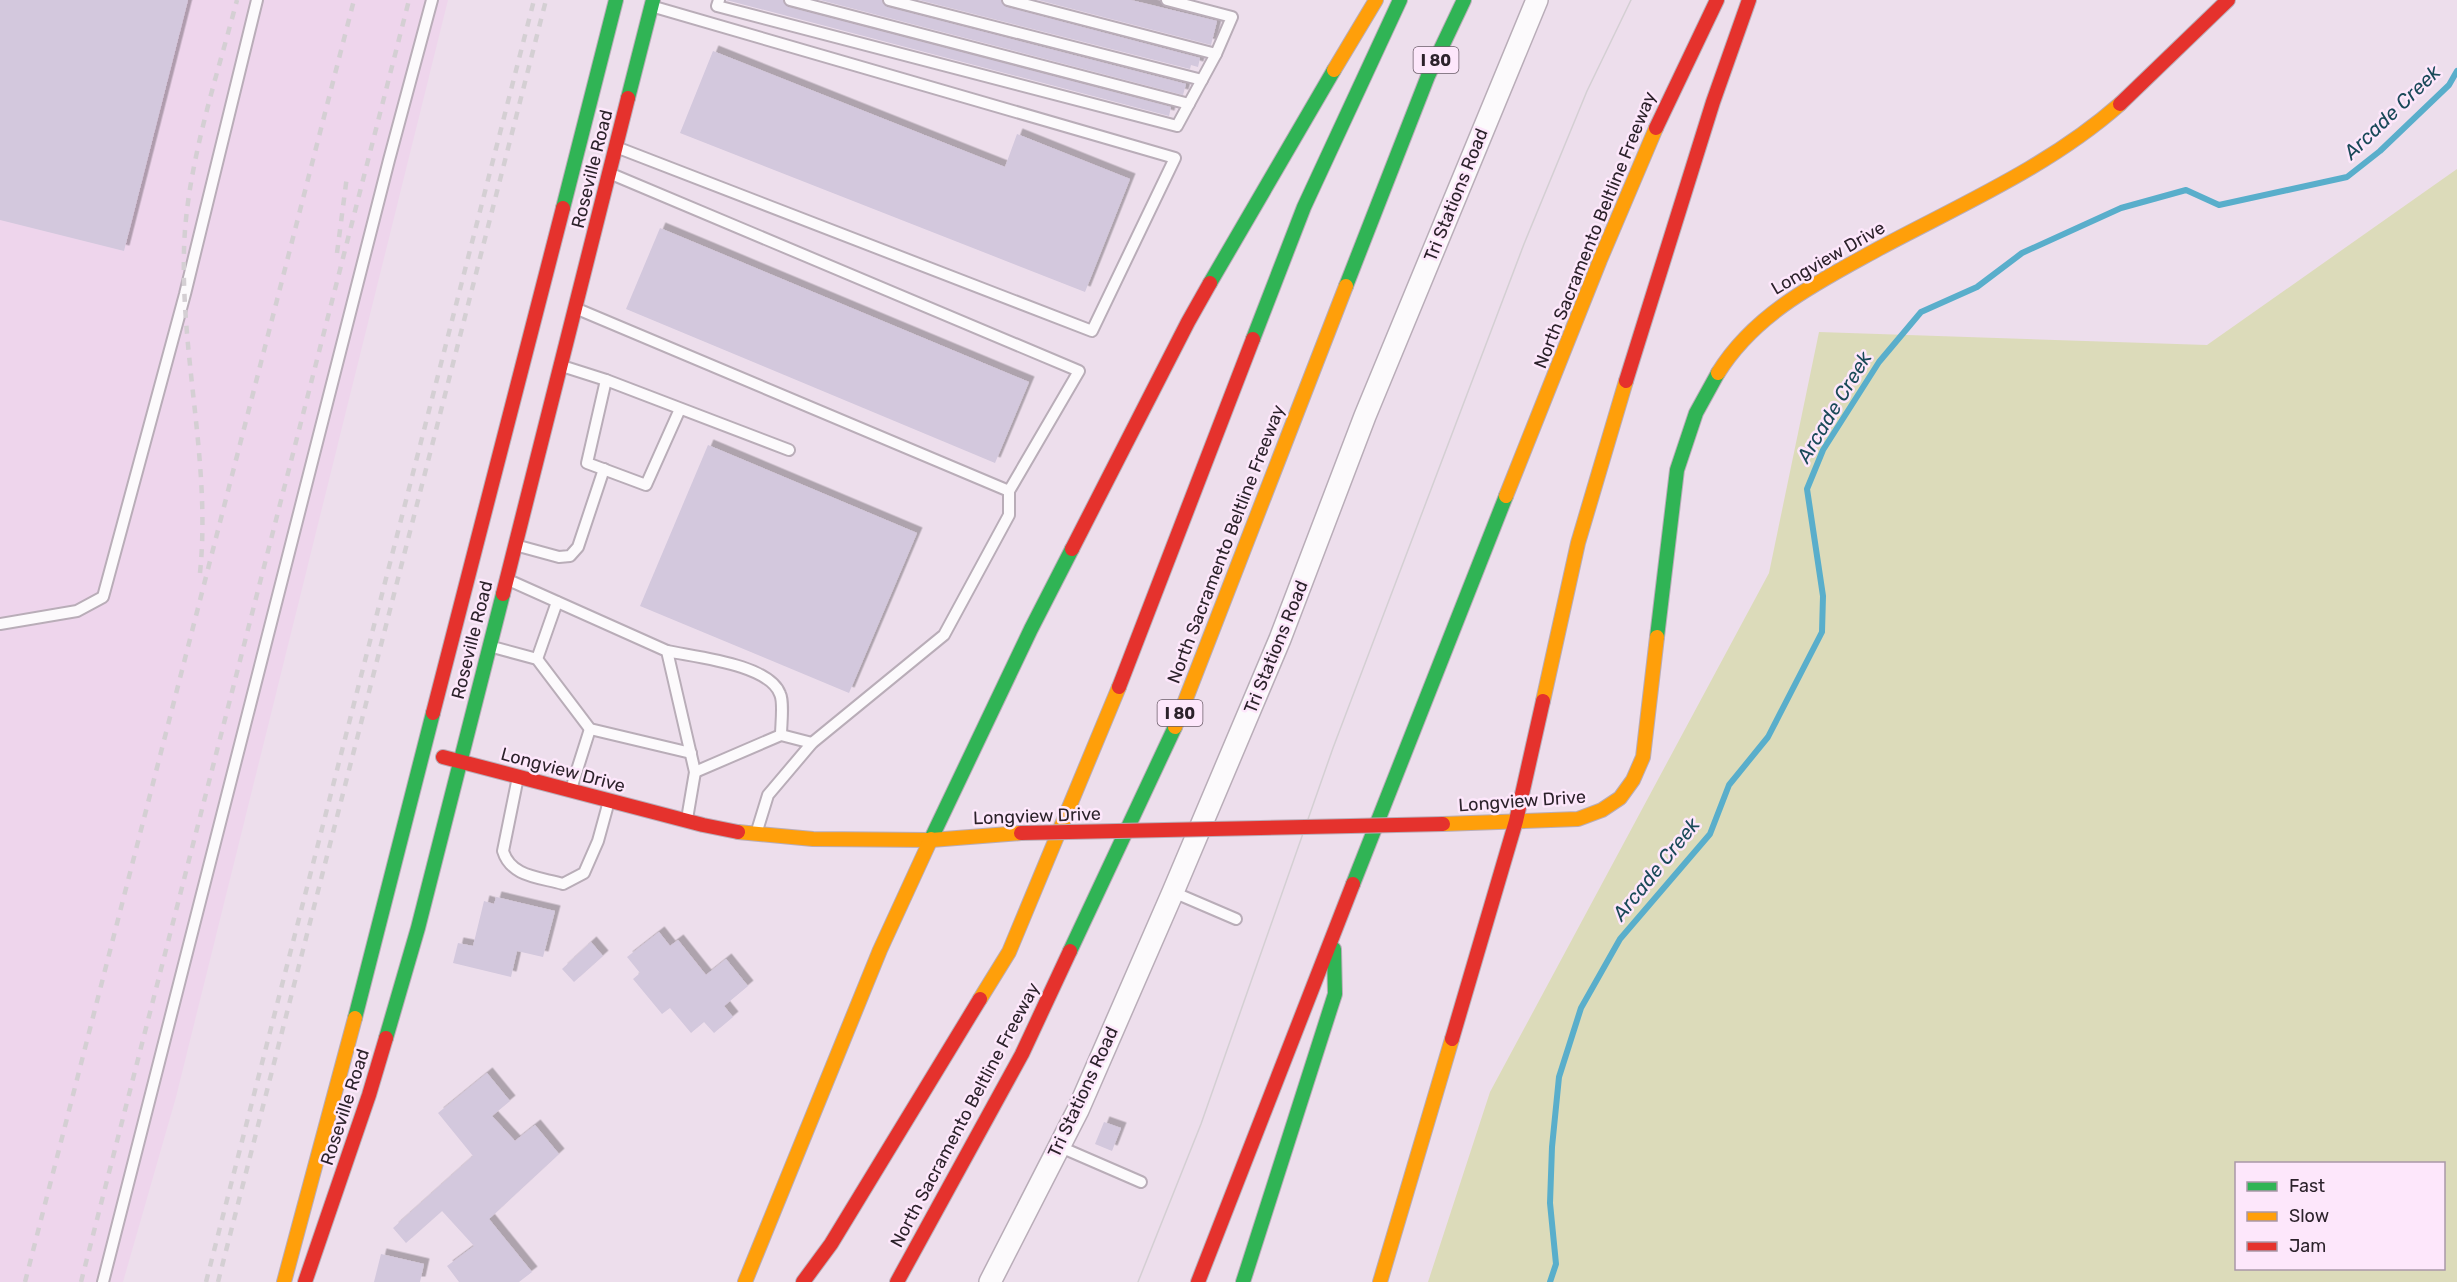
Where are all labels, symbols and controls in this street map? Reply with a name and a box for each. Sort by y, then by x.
road number: I 80 [1414,47,1458,73]
water label: Arcade Creek [2338,59,2446,165]
street label: North Sacramento Beltline Freeway [1529,88,1661,372]
street label: Roseville Road [567,108,617,230]
street label: Tri Stations Road [1419,125,1493,265]
street label: Longview Drive [1767,217,1889,299]
water label: Arcade Creek [1791,347,1877,468]
street label: North Sacramento Beltline Freeway [1163,401,1289,686]
street label: Tri Stations Road [1239,577,1313,717]
street label: Roseville Road [447,579,497,701]
road number: I 80 [1158,700,1202,726]
street label: Longview Drive [498,743,628,797]
street label: Longview Drive [1457,786,1587,816]
street label: Longview Drive [973,803,1101,829]
water label: Arcade Creek [1607,812,1705,926]
street label: North Sacramento Beltline Freeway [886,979,1044,1251]
street label: Tri Stations Road [1043,1023,1123,1161]
street label: Roseville Road [316,1046,374,1168]
legend [2235,1162,2445,1270]
text: Fast [2289,1175,2325,1197]
text: Slow [2289,1205,2329,1227]
text: Jam [2289,1235,2326,1257]

